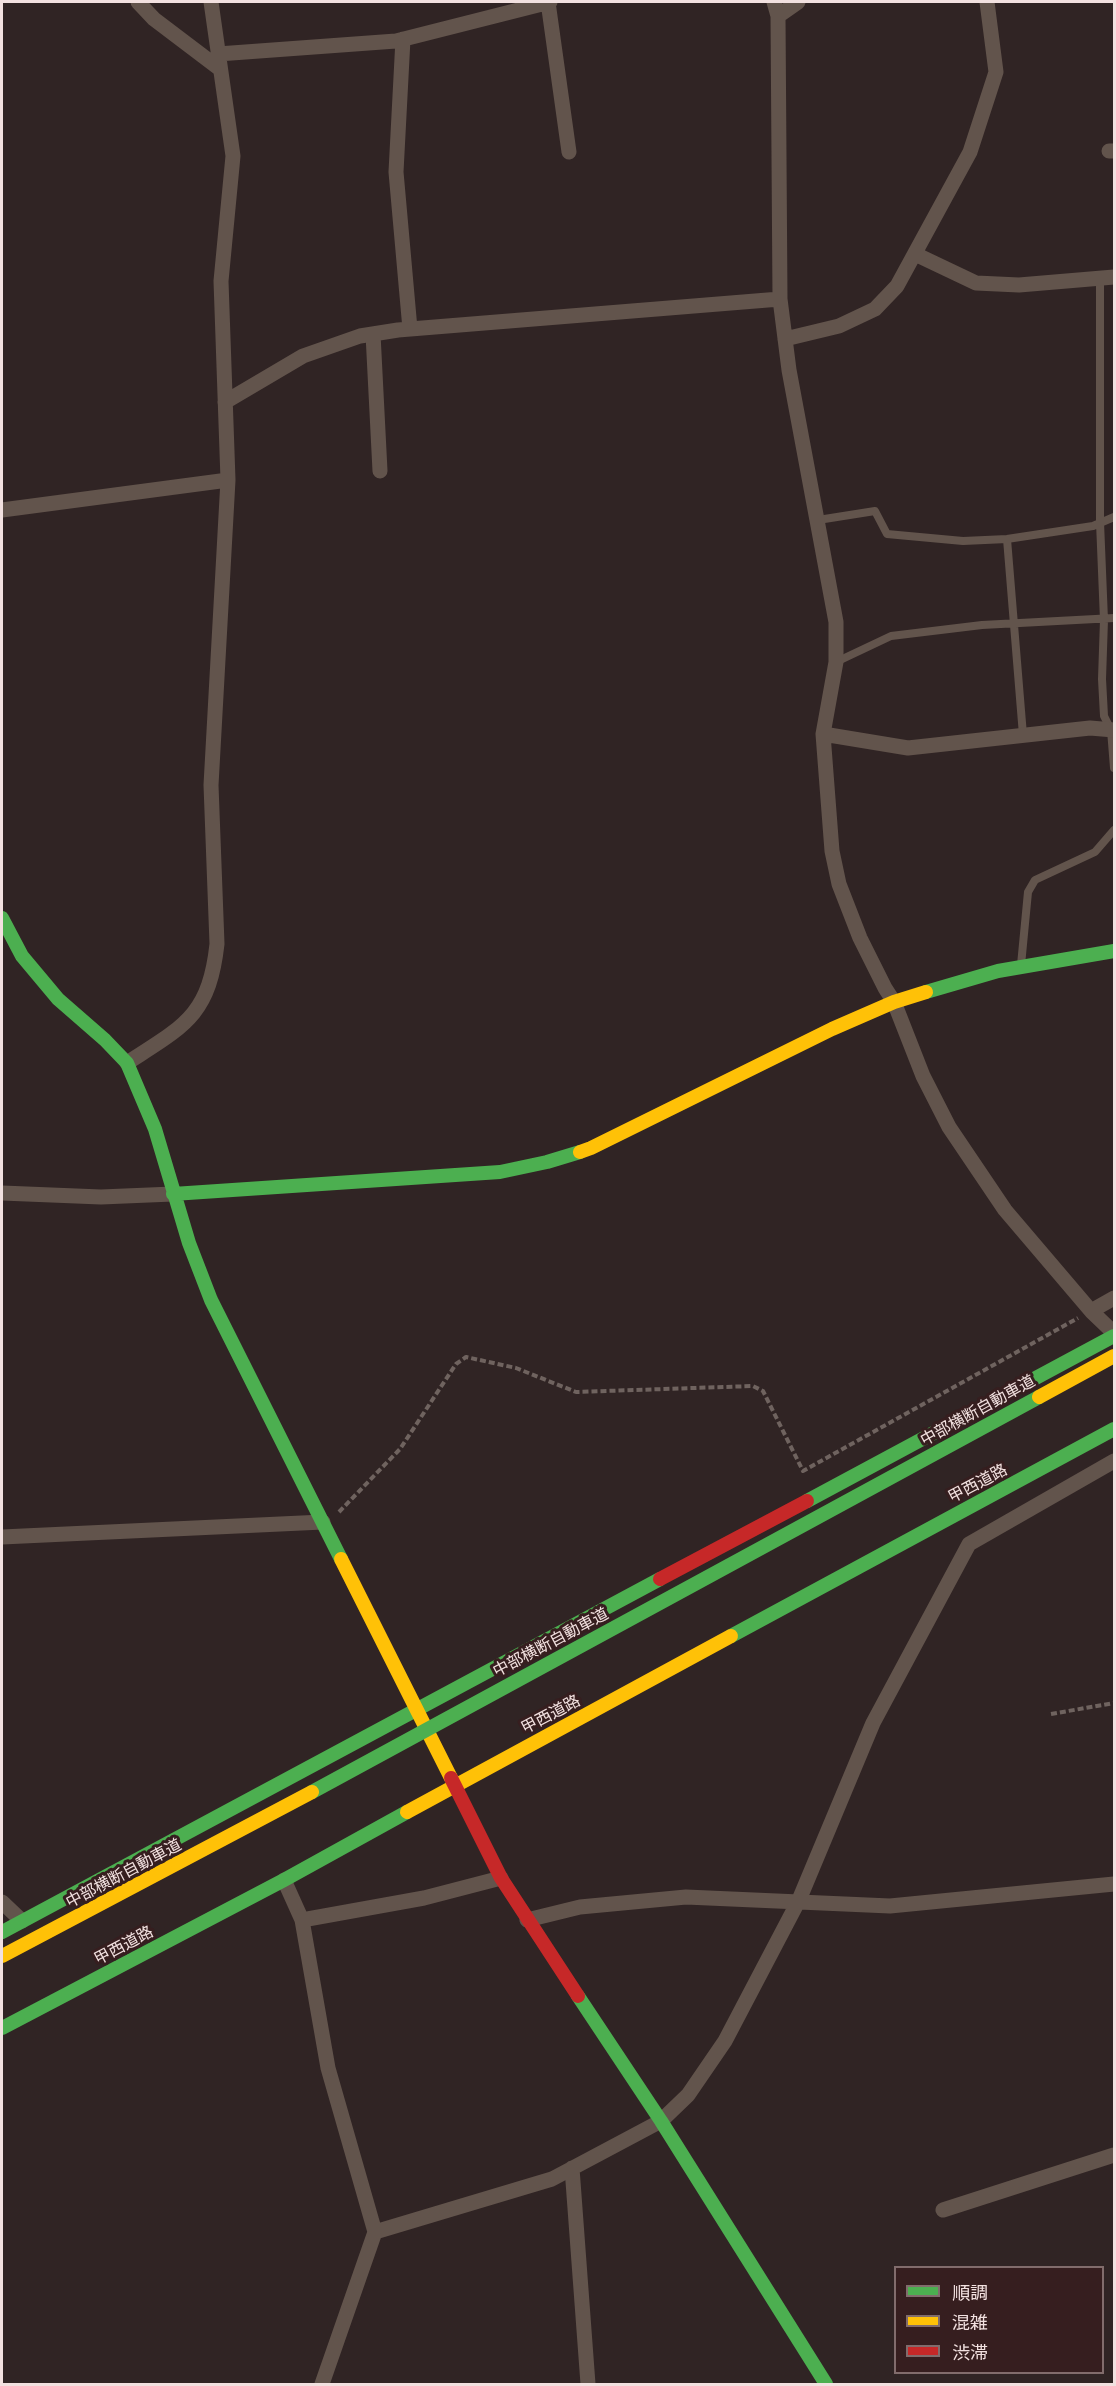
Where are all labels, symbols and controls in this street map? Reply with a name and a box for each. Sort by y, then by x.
street label: 中部横断自動車道 [917,1372,1039,1450]
street label: 甲西道路 [945,1461,1011,1507]
street label: 中部横断自動車道 [490,1604,612,1682]
street label: 甲西道路 [518,1692,584,1738]
street label: 中部横断自動車道 [63,1835,185,1913]
street label: 甲西道路 [91,1923,157,1969]
legend [894,2266,1104,2374]
text: 順調 [952,2281,988,2304]
text: 混雑 [952,2311,988,2334]
text: 渋滞 [952,2341,988,2364]

